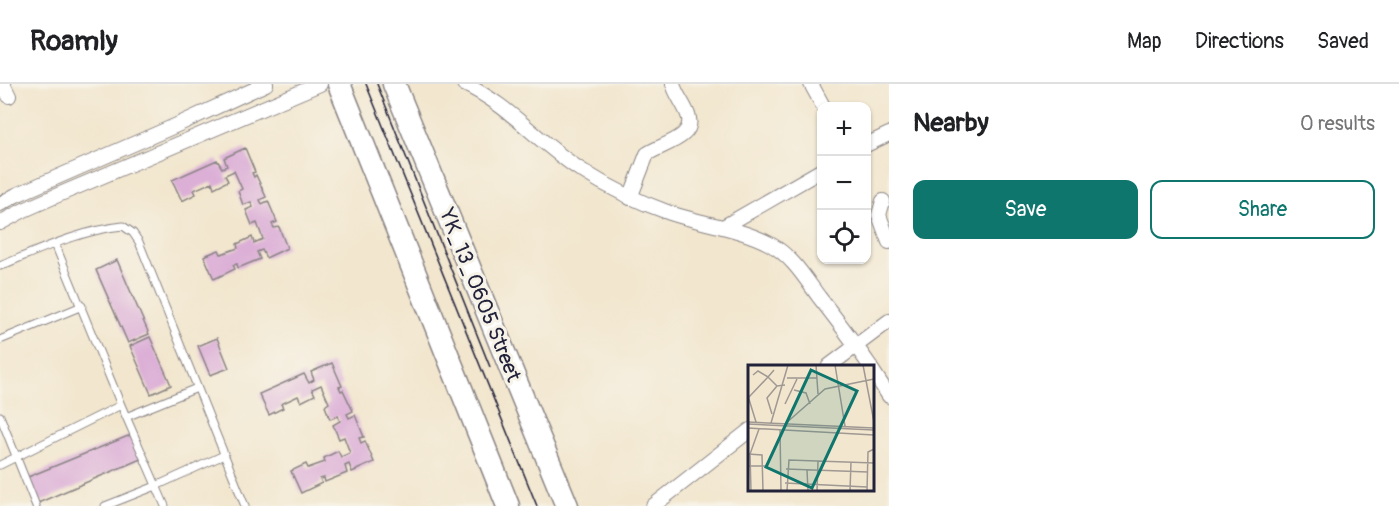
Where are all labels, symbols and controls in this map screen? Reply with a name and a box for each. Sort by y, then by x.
text: Roamly [30,24,118,59]
text: Map [1127,28,1162,55]
text: Directions [1195,28,1284,55]
text: Saved [1317,28,1369,55]
map controls [817,102,871,264]
button: + [817,102,871,156]
text: Nearby [913,107,989,139]
text: 0 results [1300,111,1375,136]
button: − [817,156,871,210]
button: Save [913,180,1138,239]
button: Share [1150,180,1375,239]
street label: YK_13_0605 Street [433,203,527,386]
button: locate [817,210,871,264]
inset map [748,365,874,491]

